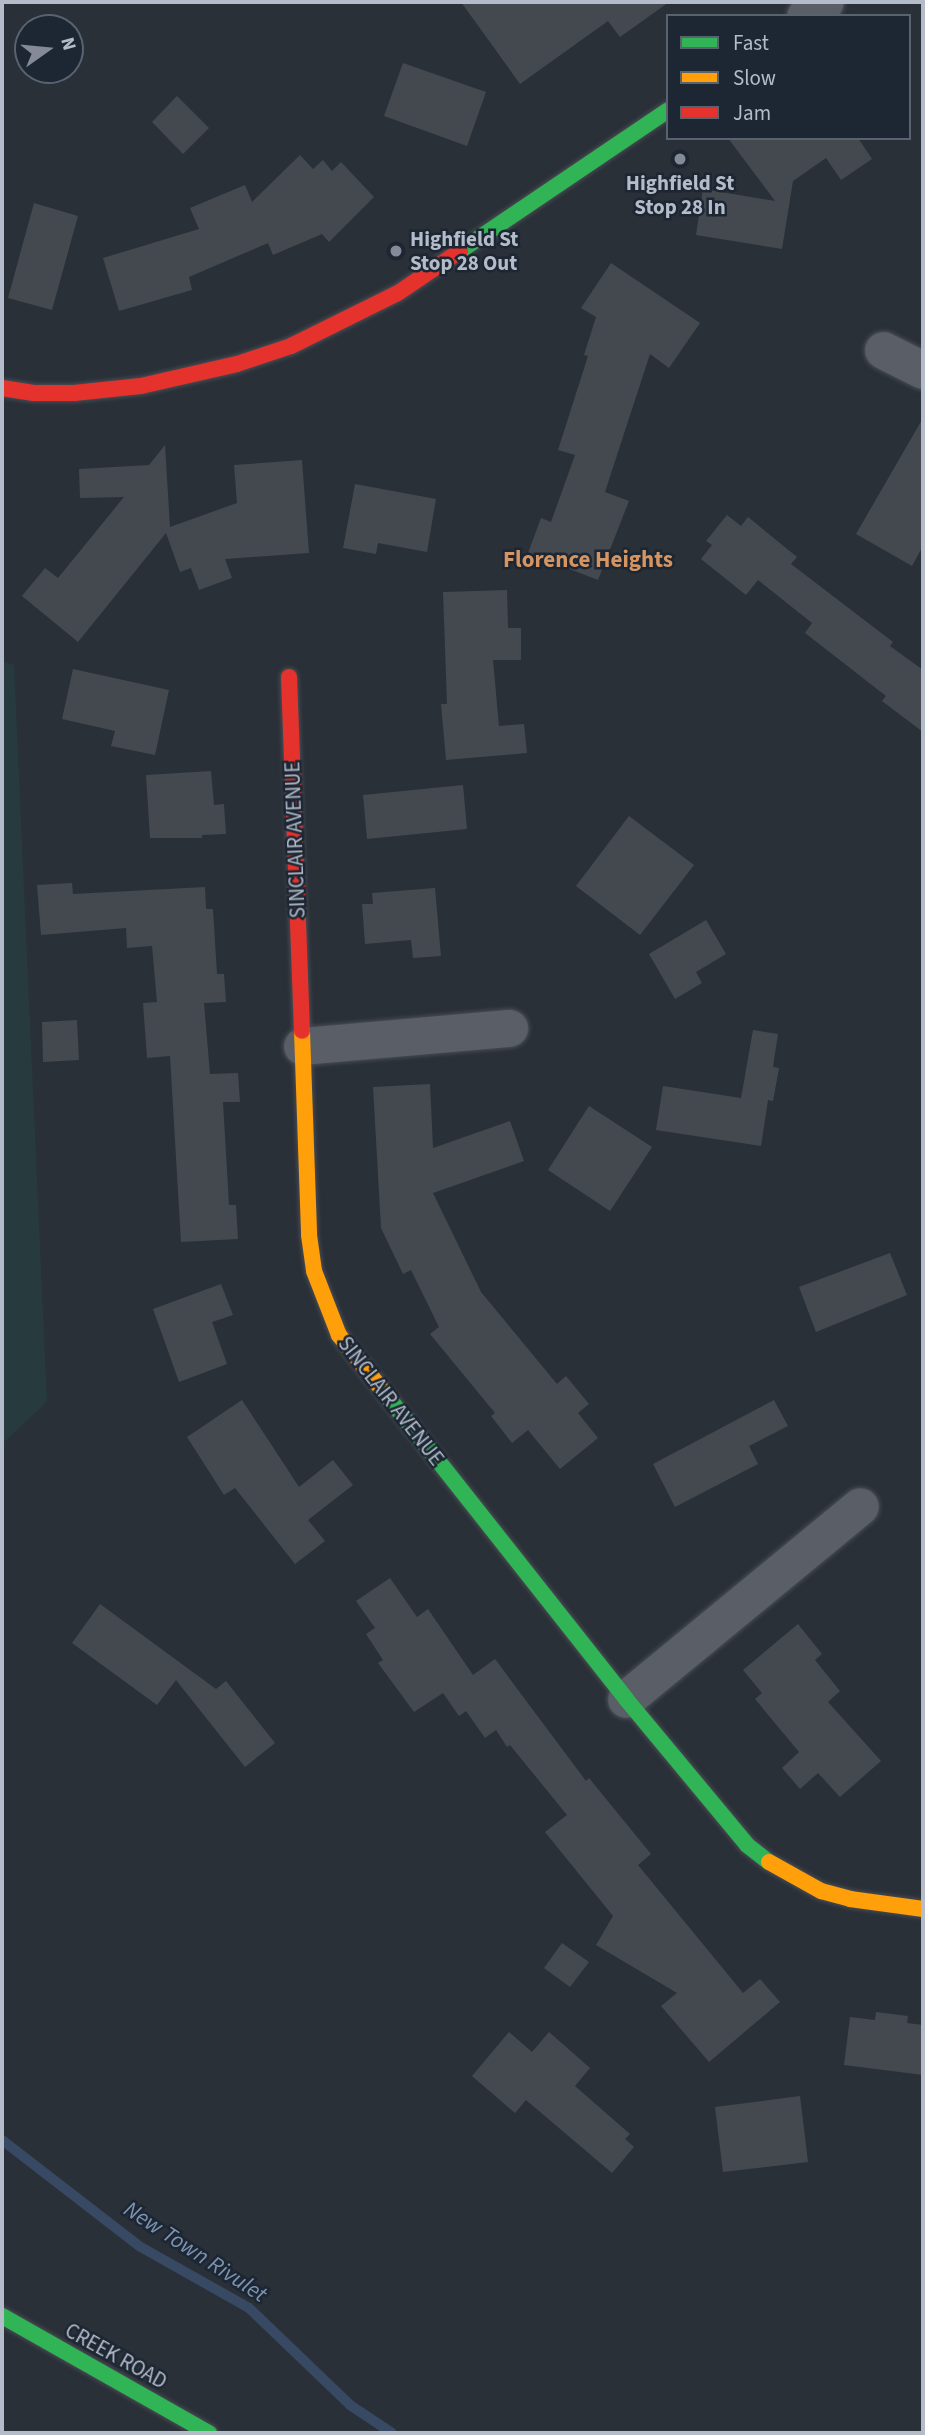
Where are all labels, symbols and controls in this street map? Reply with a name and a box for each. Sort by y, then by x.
north arrow [14,14,84,84]
legend [666,14,911,140]
text: Fast [733,28,769,58]
text: N [53,34,83,54]
text: Slow [733,63,776,93]
text: Jam [733,98,771,128]
marker: Highfield St Stop 28 In [672,151,688,167]
place label: Highfield St Stop 28 In [626,170,734,220]
place label: Highfield St Stop 28 Out [410,226,518,276]
marker: Highfield St Stop 28 Out [388,243,404,259]
district label: Florence Heights [503,546,673,574]
street label: SINCLAIR AVENUE [280,761,310,919]
street label: SINCLAIR AVENUE [333,1331,449,1471]
water label: New Town Rivulet [118,2196,272,2308]
street label: CREEK ROAD [61,2318,171,2394]

